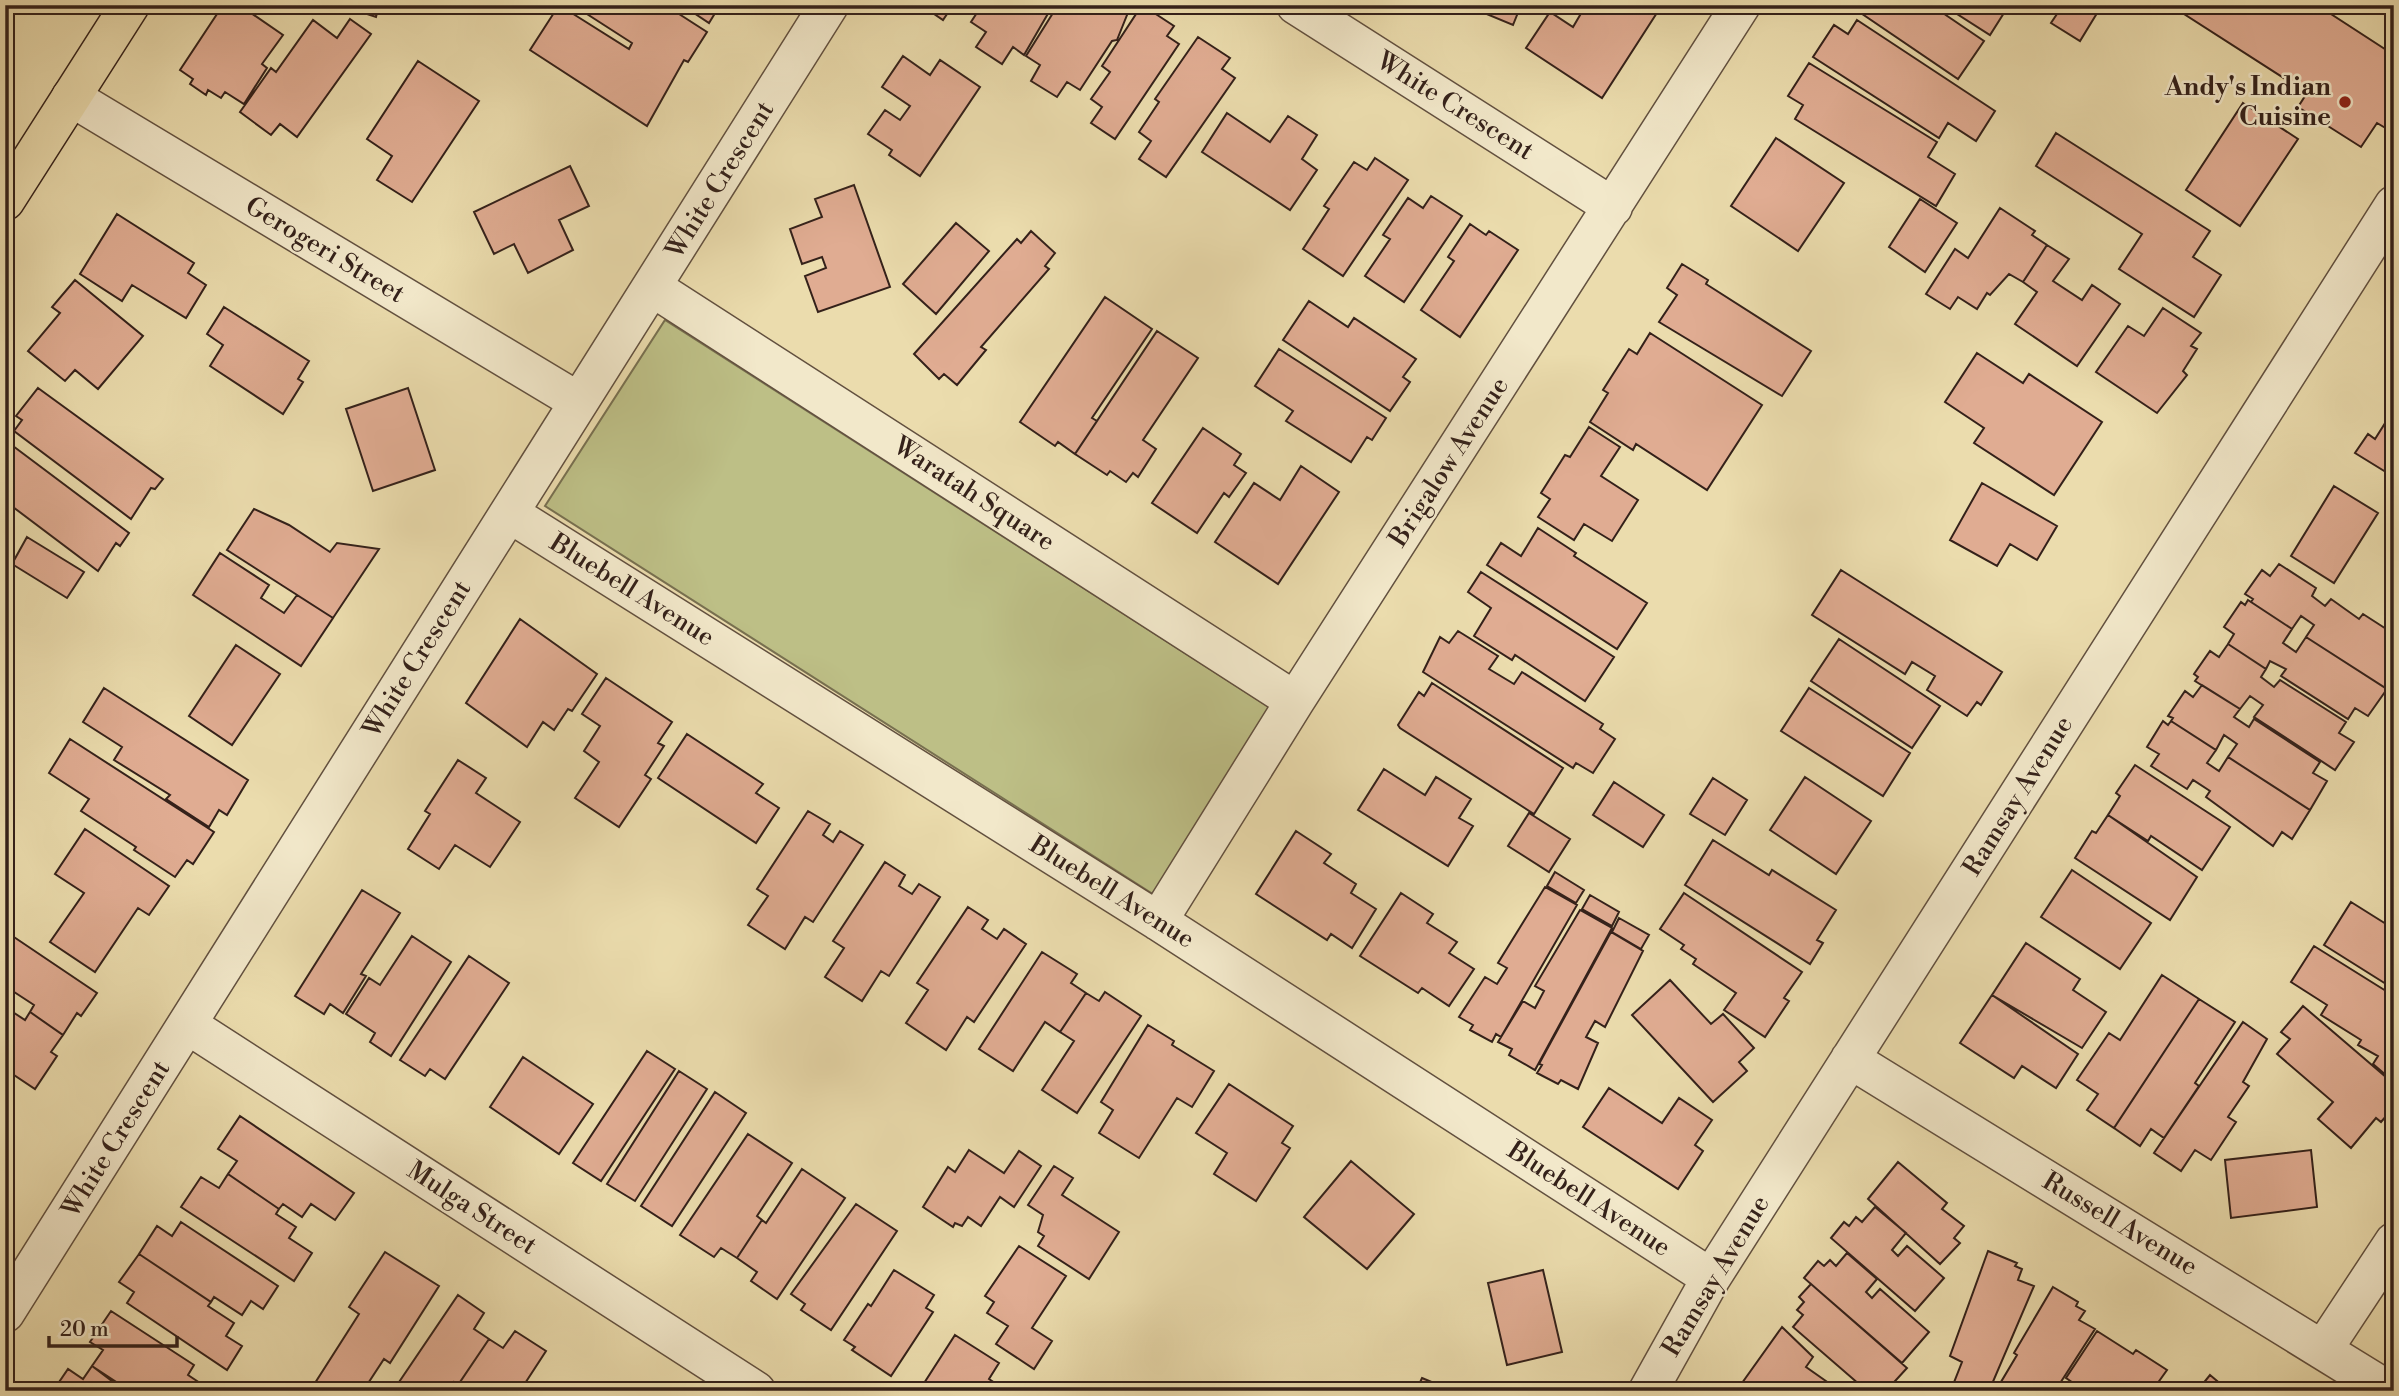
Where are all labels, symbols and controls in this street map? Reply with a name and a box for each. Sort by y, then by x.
street label: White Crescent [1370,44,1539,167]
place label: Andy's Indian Cuisine [2164,71,2331,133]
marker: Andy's Indian Cuisine [2337,94,2353,110]
street label: White Crescent [658,96,781,265]
street label: Gerogeri Street [239,190,411,310]
street label: Brigalow Avenue [1382,371,1516,554]
street label: Waratah Square [886,429,1061,558]
street label: Bluebell Avenue [543,526,720,653]
street label: White Crescent [355,575,478,744]
street label: Ramsay Avenue [1956,710,2080,882]
street label: Bluebell Avenue [1023,828,1200,955]
street label: White Crescent [54,1055,177,1224]
street label: Bluebell Avenue [1500,1134,1677,1264]
street label: Mulga Street [401,1154,543,1262]
street label: Russell Avenue [2037,1165,2203,1283]
street label: Ramsay Avenue [1655,1190,1777,1362]
scale bar [49,1305,177,1349]
text: 20 m [60,1317,109,1343]

